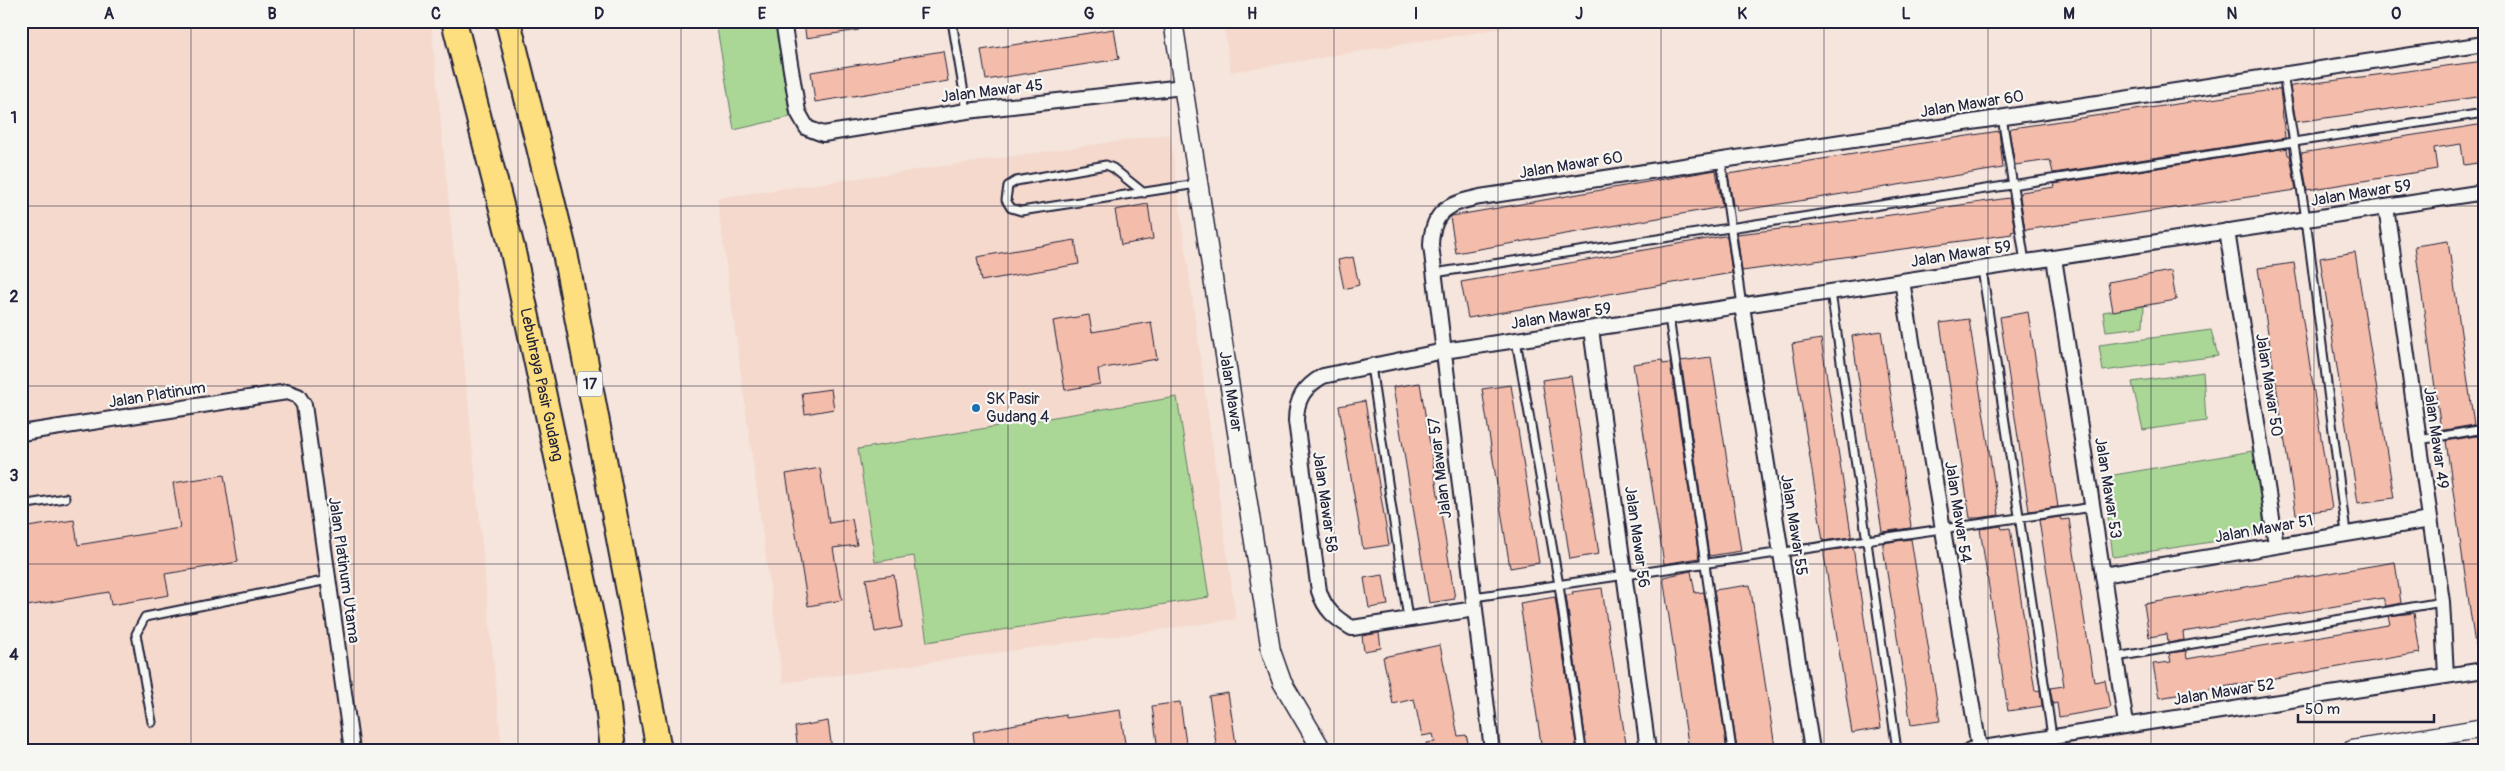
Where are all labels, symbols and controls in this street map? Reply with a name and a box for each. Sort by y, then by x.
text: A [104,4,115,24]
text: B [267,4,277,24]
text: C [431,4,441,24]
text: D [594,4,604,24]
text: E [758,4,767,24]
text: F [921,4,931,24]
text: G [1084,4,1095,24]
text: H [1247,4,1257,24]
text: I [1414,4,1418,24]
text: J [1575,4,1583,24]
text: K [1737,4,1747,24]
text: L [1901,4,1911,24]
text: M [2063,4,2075,24]
text: N [2227,4,2238,24]
text: O [2391,4,2401,24]
street label: Jalan Mawar 45 [940,75,1044,107]
street label: Jalan Mawar 60 [1919,86,2025,122]
text: 1 [11,108,17,128]
street label: Jalan Mawar 60 [1518,147,1624,183]
street label: Jalan Mawar 59 [2309,175,2413,211]
street label: Jalan Mawar 59 [1909,236,2013,272]
text: 2 [10,287,19,307]
street label: Jalan Mawar 59 [1509,298,1613,334]
street label: Lebuhraya Pasir Gudang [515,306,568,463]
street label: Jalan Mawar 50 [2251,332,2287,438]
street label: Jalan Mawar [1215,350,1247,434]
road number: 17 [578,372,602,396]
street label: Jalan Platinum [107,377,207,413]
street label: Jalan Mawar 49 [2419,386,2453,490]
place label: SK Pasir Gudang 4 [986,389,1049,427]
marker: SK Pasir Gudang 4 [970,402,982,414]
street label: Jalan Mawar 57 [1424,416,1456,520]
street label: Jalan Mawar 53 [2090,436,2126,540]
street label: Jalan Mawar 58 [1308,450,1342,554]
street label: Jalan Mawar 54 [1940,460,1976,564]
text: 3 [10,466,19,486]
street label: Jalan Mawar 55 [1776,473,1812,577]
street label: Jalan Mawar 56 [1620,485,1654,589]
street label: Jalan Platinum Utama [324,496,364,644]
street label: Jalan Mawar 51 [2213,510,2315,548]
text: 4 [9,645,19,665]
street label: Jalan Mawar 52 [2172,674,2276,710]
scale bar [2298,691,2434,723]
text: 50 m [2305,700,2340,719]

